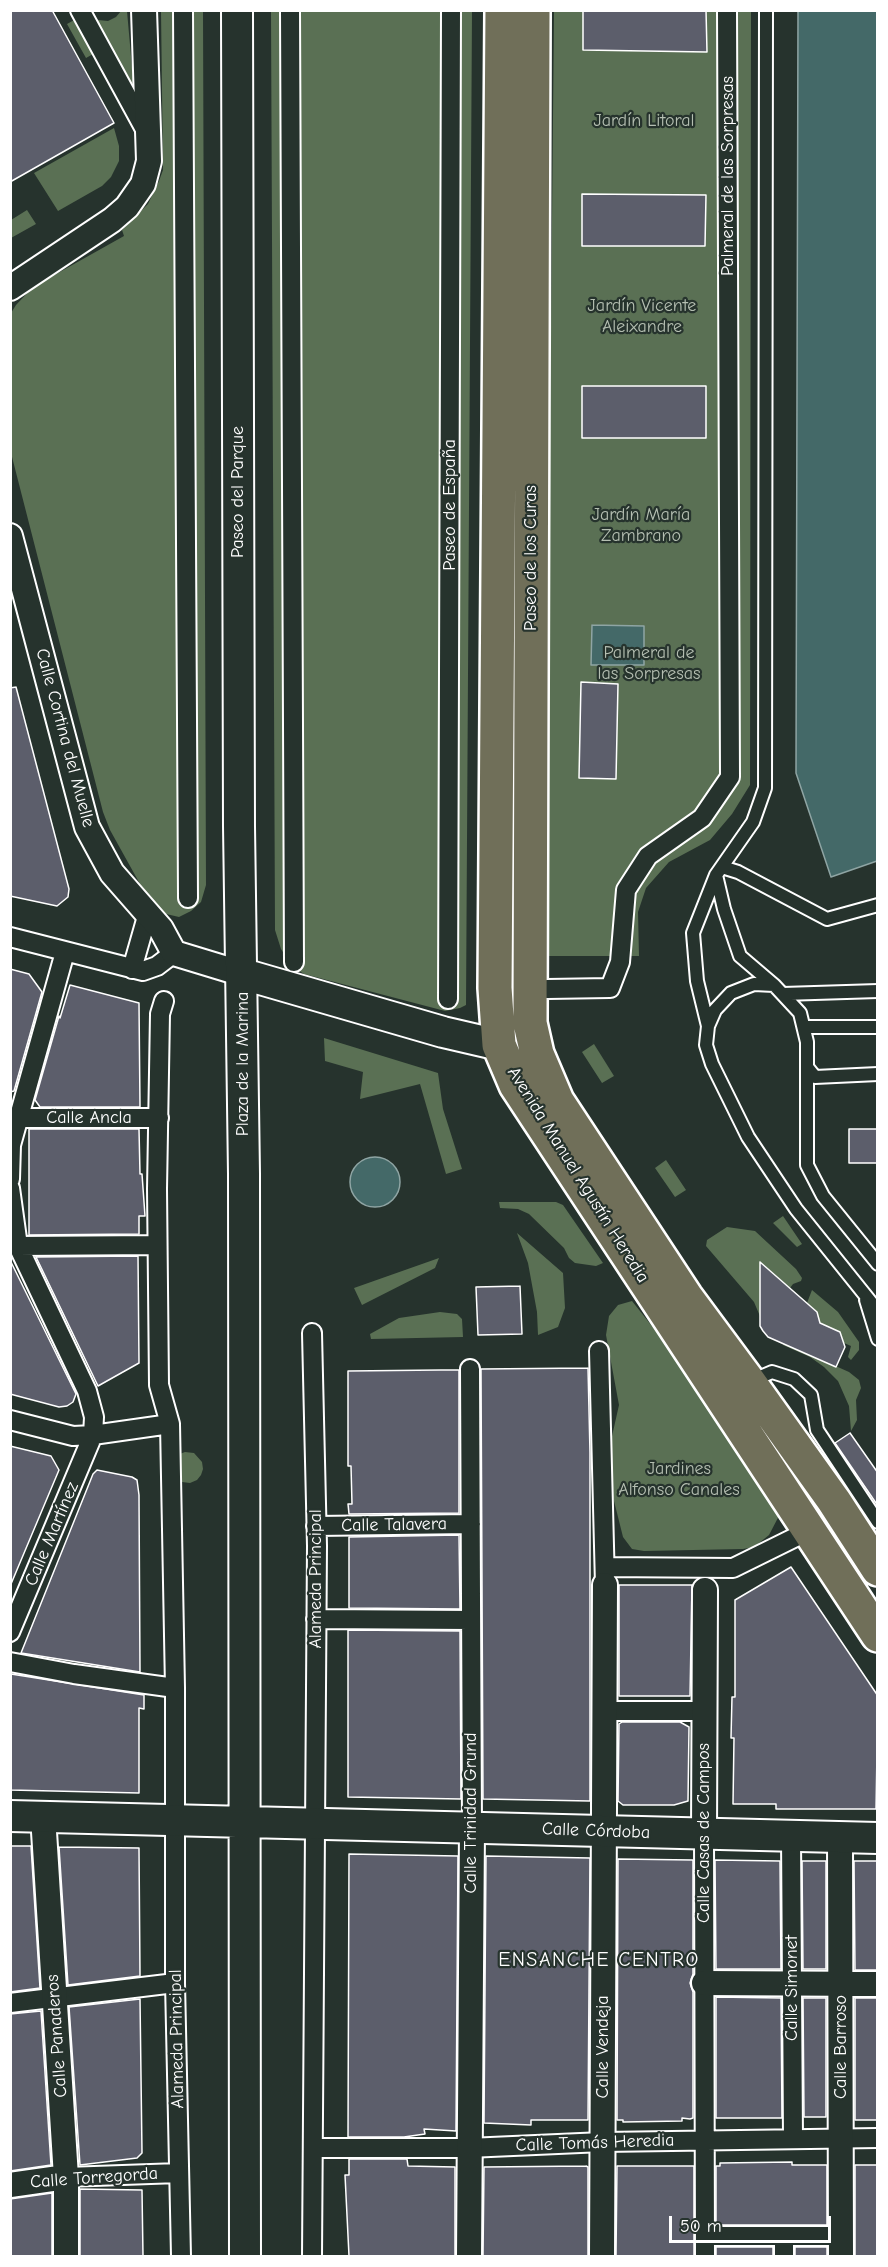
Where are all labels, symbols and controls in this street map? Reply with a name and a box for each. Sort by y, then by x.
street label: Palmeral de las Sorpresas [717,76,739,276]
park label: Jardín Litoral [594,110,694,132]
park label: Jardín Vicente Aleixandre [588,295,696,338]
street label: Paseo del Parque [227,426,249,558]
street label: Paseo de España [439,439,461,571]
street label: Paseo de los Curas [520,485,542,631]
park label: Jardín María Zambrano [592,504,690,546]
park label: Palmeral de las Sorpresas [598,642,700,684]
street label: Calle Cortina del Muelle [31,646,99,830]
street label: Plaza de la Marina [232,992,254,1136]
street label: Avenida Manuel Agustín Heredia [502,1063,654,1287]
street label: Calle Ancla [46,1107,132,1129]
park label: Jardines Alfonso Canales [618,1458,740,1500]
street label: Calle Martínez [20,1479,84,1589]
street label: Alameda Principal [305,1509,327,1649]
street label: Calle Talavera [341,1513,447,1537]
street label: Calle Trinidad Grund [460,1732,482,1894]
street label: Calle Casas de Campos [693,1743,715,1923]
street label: Calle Córdoba [541,1818,651,1844]
street label: Calle Simonet [781,1935,803,2041]
district label: ENSANCHE CENTRO [498,1948,700,1972]
street label: Alameda Principal [165,1969,189,2109]
street label: Calle Panaderos [42,1974,72,2098]
street label: Calle Barroso [830,1995,852,2099]
street label: Calle Vendeja [592,1996,614,2098]
street label: Calle Tomás Heredia [515,2129,675,2157]
street label: Calle Torregorda [29,2163,159,2193]
scale bar [672,2204,834,2242]
text: 50 m [680,2216,722,2237]

